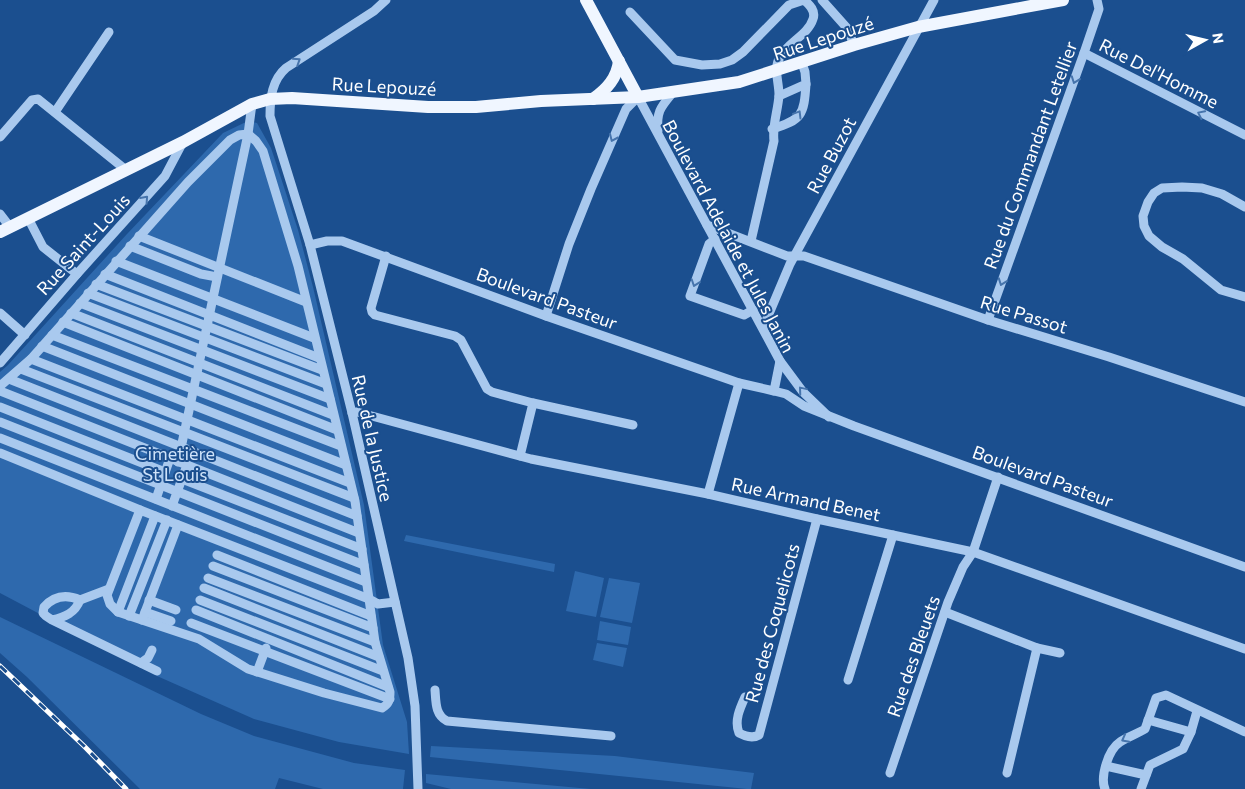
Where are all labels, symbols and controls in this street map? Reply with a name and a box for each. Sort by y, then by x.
street label: Rue Lepouzé [770,11,876,65]
north arrow [1180,15,1230,65]
text: N [1209,32,1228,45]
street label: Rue Del'Homme [1096,33,1222,113]
street label: Rue du Commandant Letellier [978,38,1082,272]
one-way arrow [291,58,301,67]
street label: Rue Lepouzé [331,72,437,100]
one-way arrow [1071,75,1081,83]
one-way arrow [1197,109,1206,120]
one-way arrow [792,110,802,119]
street label: Rue Buzot [802,113,860,197]
street label: Boulevard Adelaide et Jules Janin [658,116,800,356]
one-way arrow [609,133,619,142]
street label: Rue Saint-Louis [32,189,134,299]
one-way arrow [139,196,148,205]
street label: Boulevard Pasteur [474,262,620,334]
one-way arrow [998,277,1008,286]
one-way arrow [691,278,701,286]
street label: Rue Passot [978,290,1070,338]
street label: Rue de la Justice [348,372,398,504]
one-way arrow [799,387,808,396]
street label: Boulevard Pasteur [970,440,1116,512]
park label: Cimetière St Louis [135,442,215,485]
street label: Rue Armand Benet [729,472,883,526]
street label: Rue des Coquelicots [740,541,804,705]
street label: Rue des Bleuets [882,592,944,720]
one-way arrow [1122,733,1131,743]

